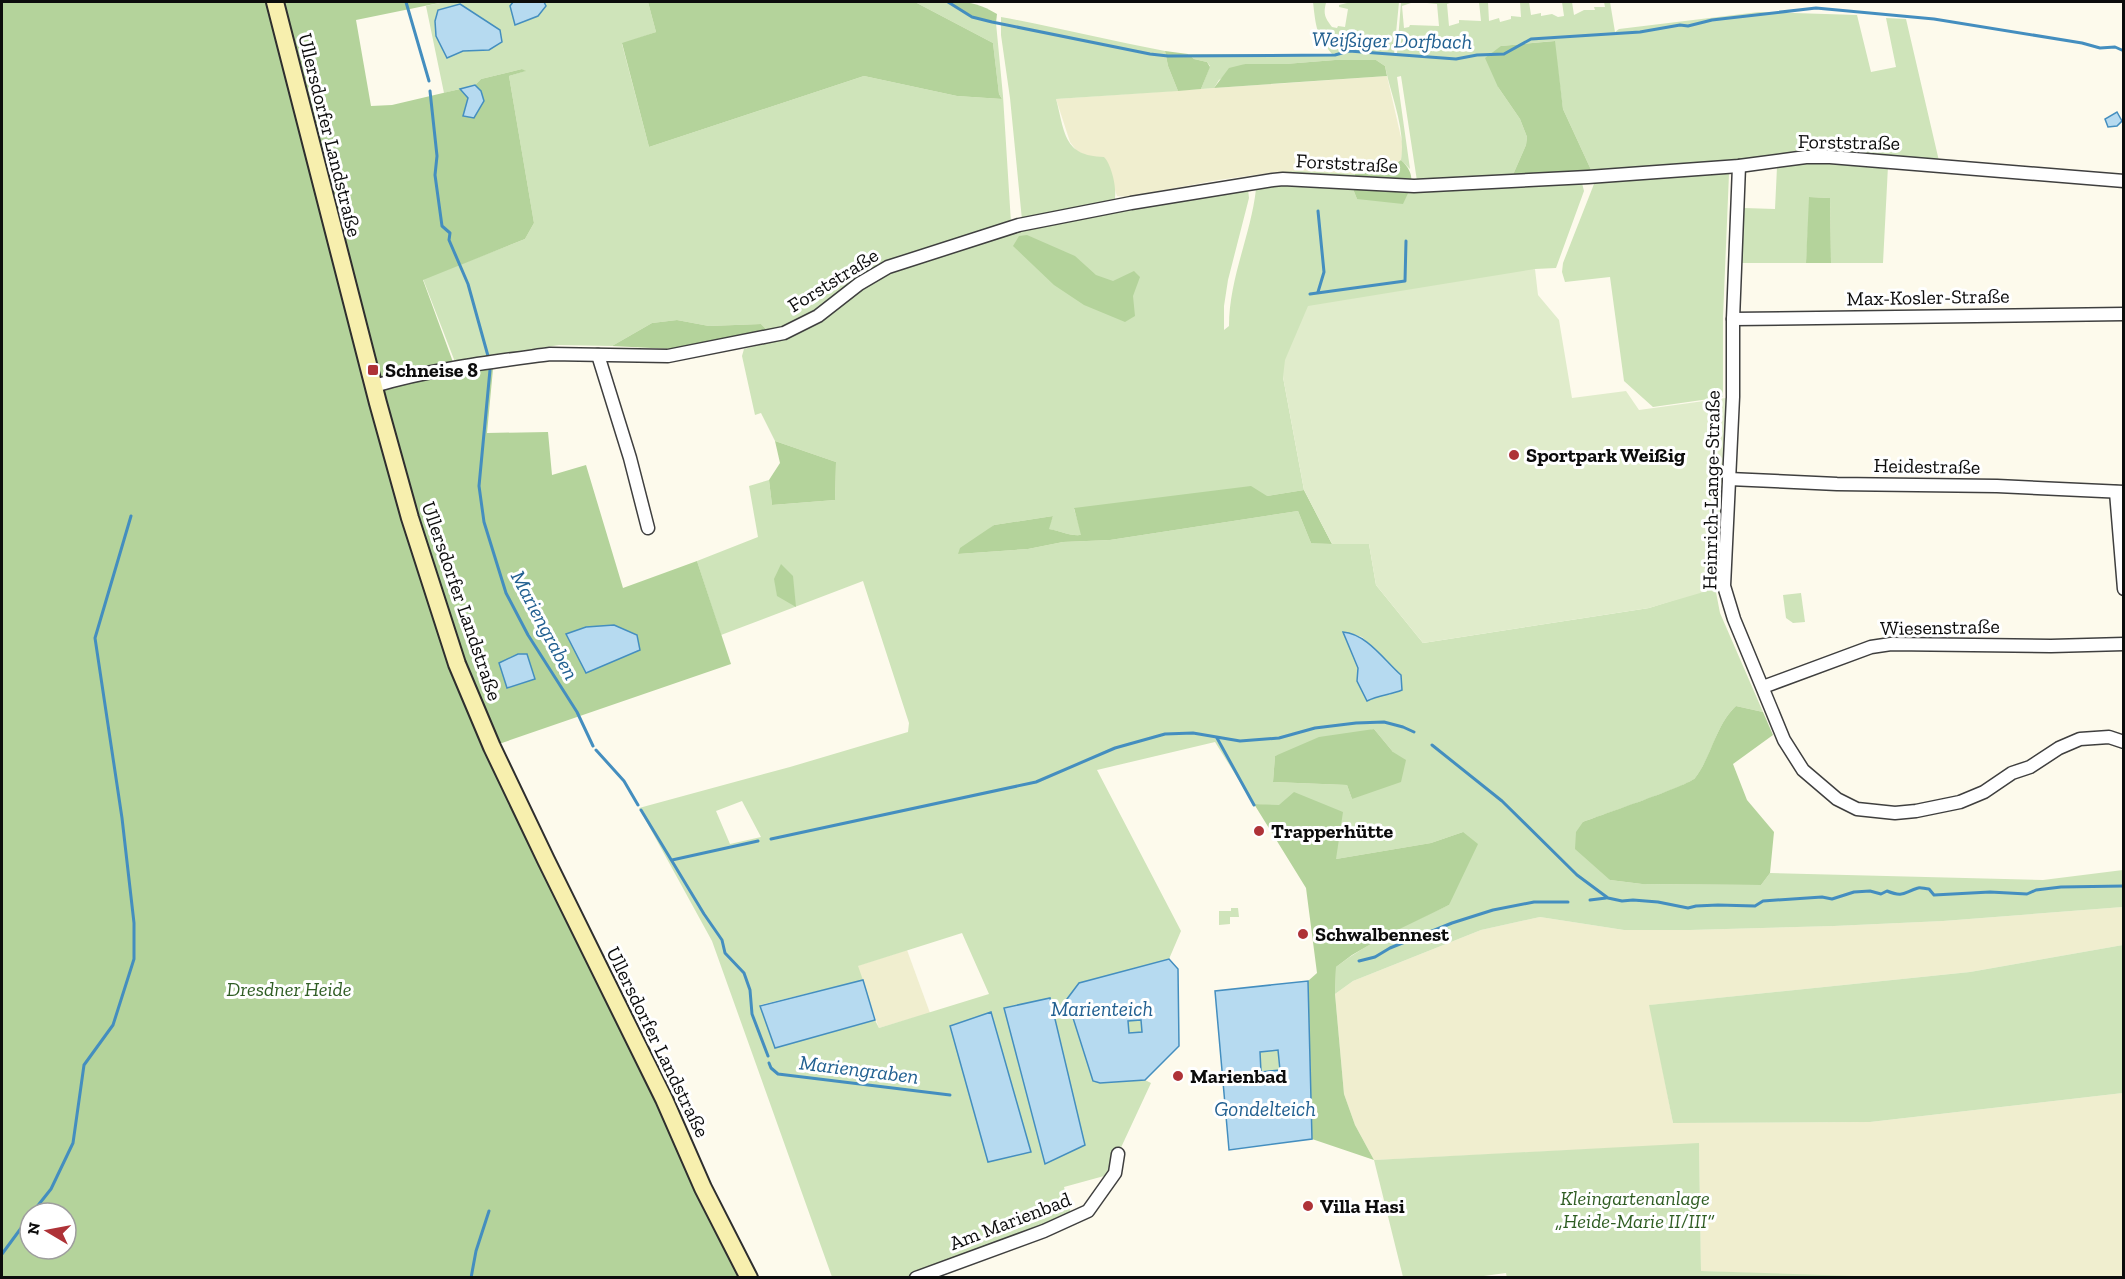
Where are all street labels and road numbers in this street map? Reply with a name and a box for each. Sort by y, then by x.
street label: Ullersdorfer Landstraße [293,31,367,239]
street label: Forststraße [1798,129,1900,155]
street label: Forststraße [1295,148,1399,178]
street label: Forststraße [783,243,883,317]
street label: Max-Kosler-Straße [1846,284,2010,310]
street label: Heinrich-Lange-Straße [1697,390,1725,590]
street label: Heidestraße [1873,453,1981,479]
street label: Ullersdorfer Landstraße [417,498,507,704]
street label: Wiesenstraße [1880,614,2000,640]
street label: Ullersdorfer Landstraße [601,943,715,1141]
street label: Am Marienbad [946,1187,1074,1255]

